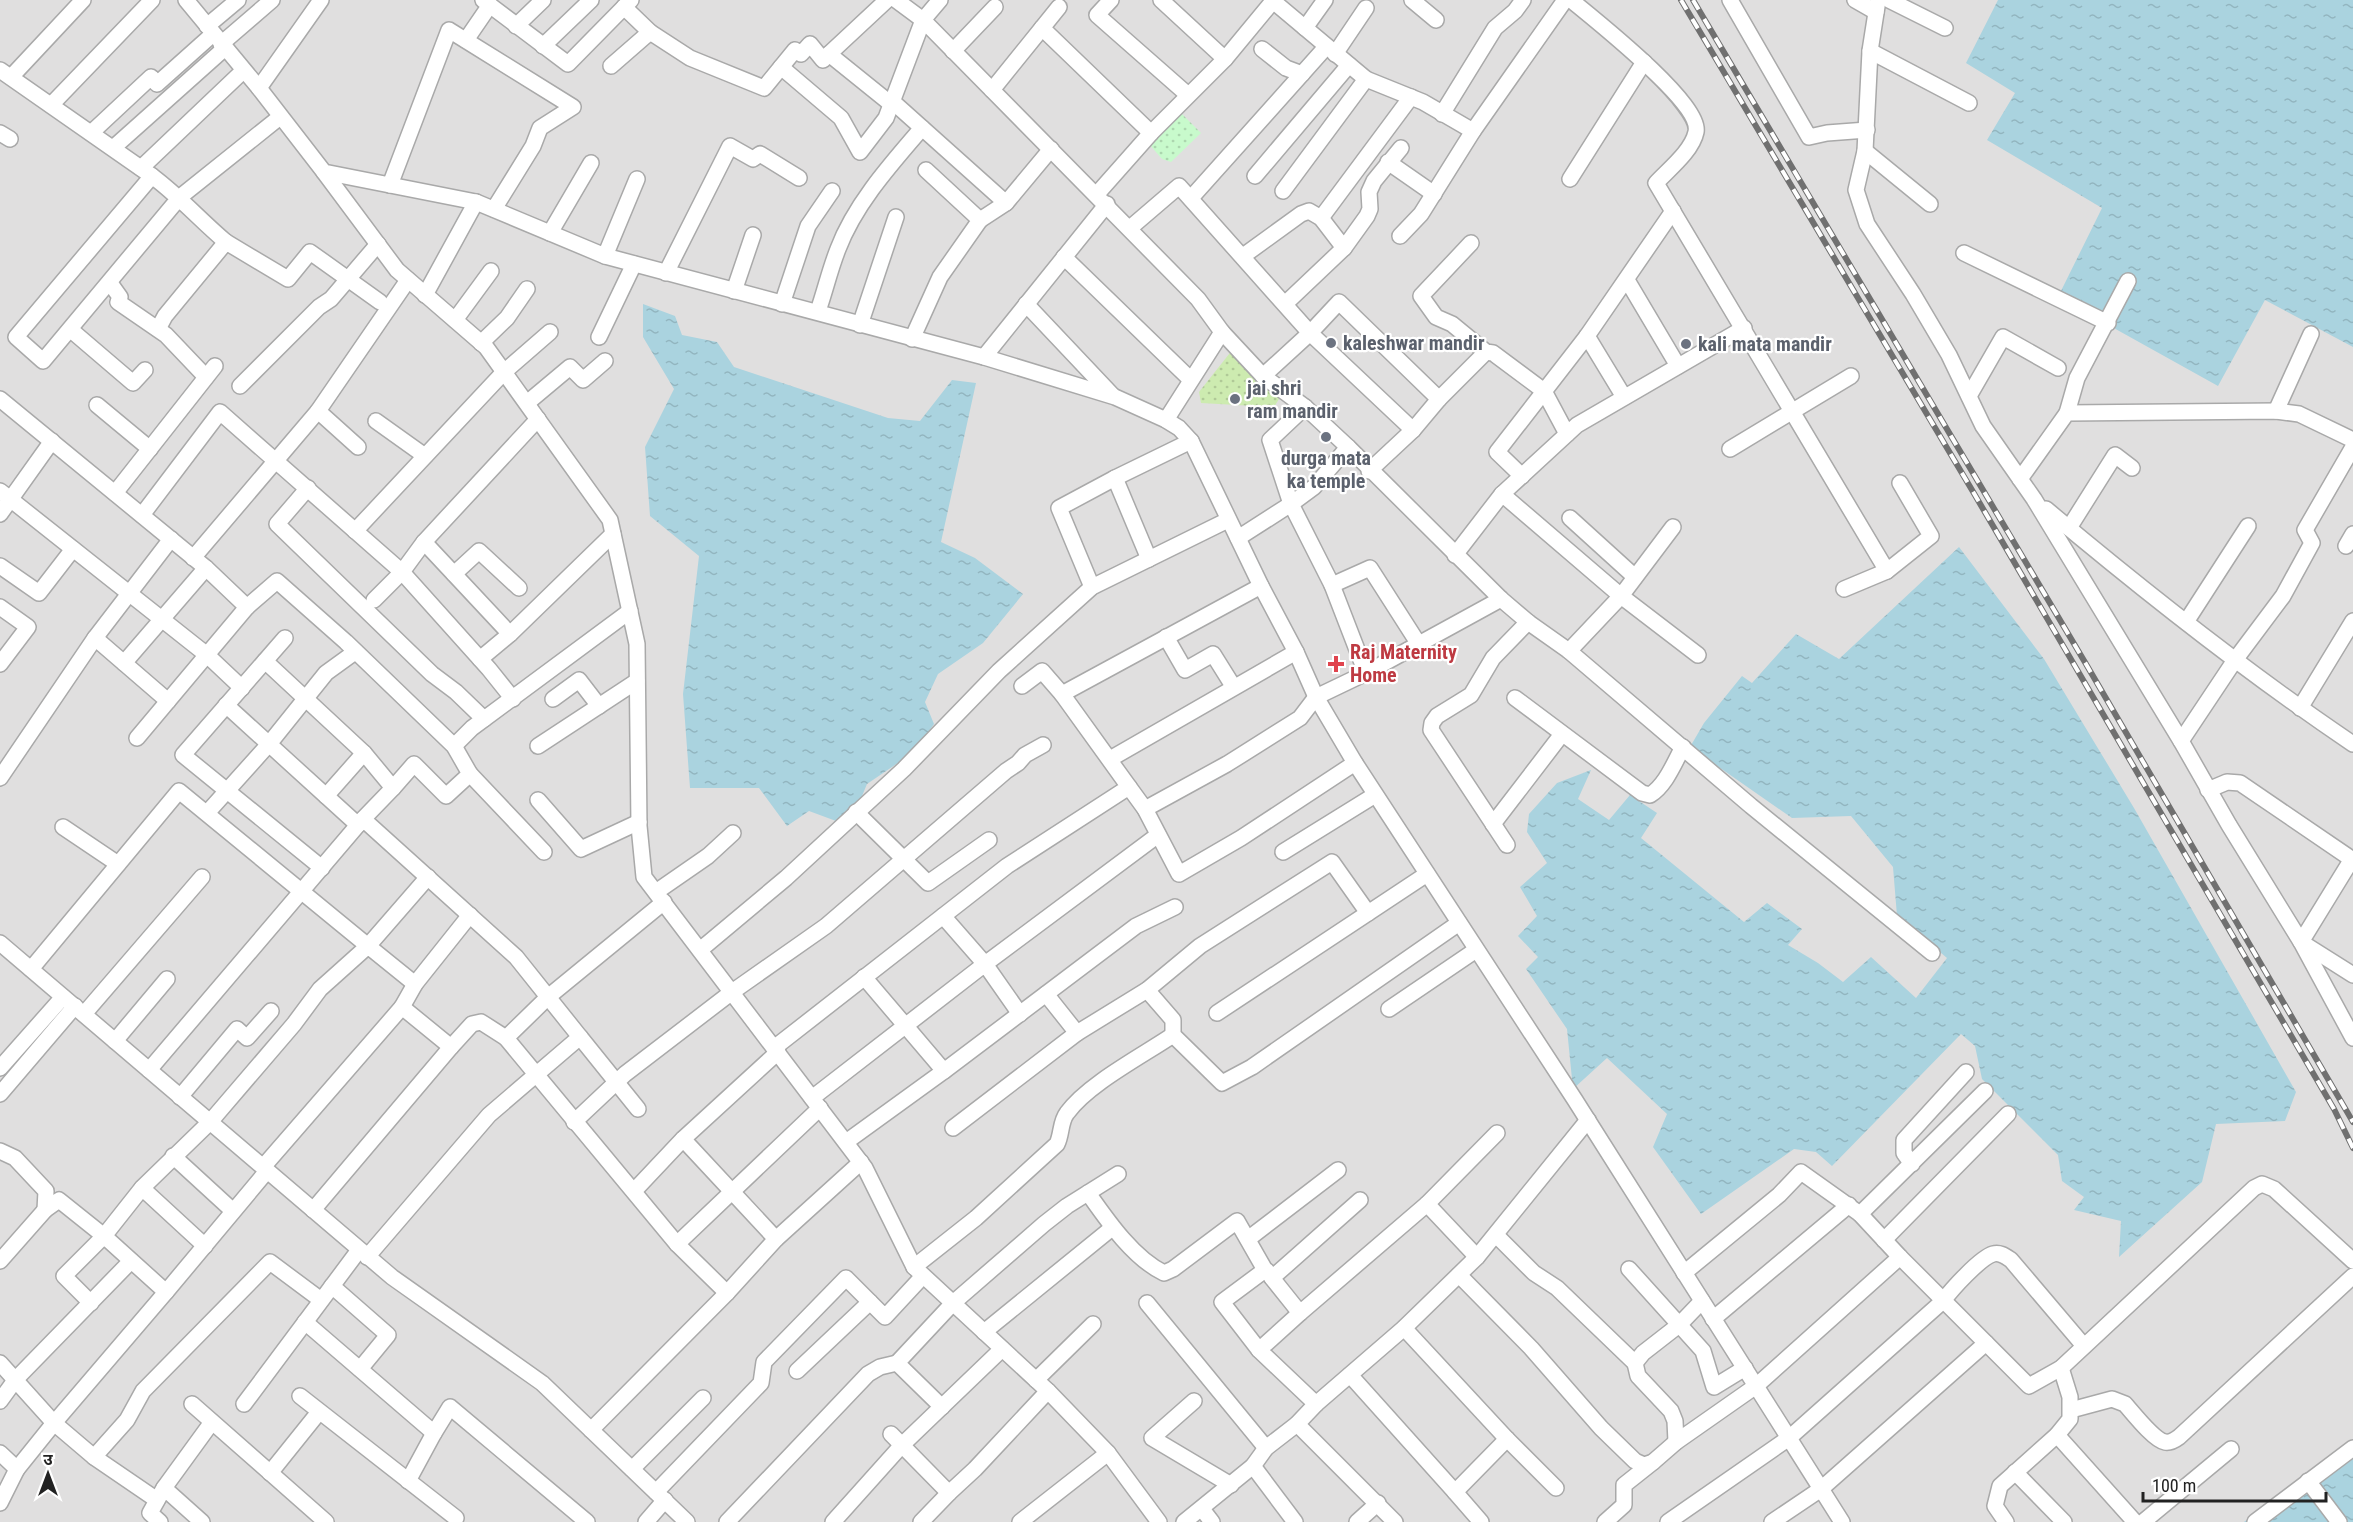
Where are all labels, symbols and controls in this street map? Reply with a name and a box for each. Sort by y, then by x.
place label: kaleshwar mandir [1343,331,1485,355]
place label: kali mata mandir [1698,332,1832,356]
marker: kaleshwar mandir [1324,336,1338,350]
marker: kali mata mandir [1679,337,1693,351]
place label: jai shri ram mandir [1246,376,1338,423]
marker: jai shri ram mandir [1228,392,1242,406]
marker: durga mata ka temple [1319,430,1333,444]
place label: durga mata ka temple [1281,446,1371,493]
place label: Raj Maternity Home [1350,640,1457,687]
marker: Raj Maternity Home [1327,655,1345,673]
north arrow [18,1444,78,1504]
text: उ [43,1450,53,1469]
scale bar [2143,1465,2326,1503]
text: 100 m [2152,1475,2196,1496]

